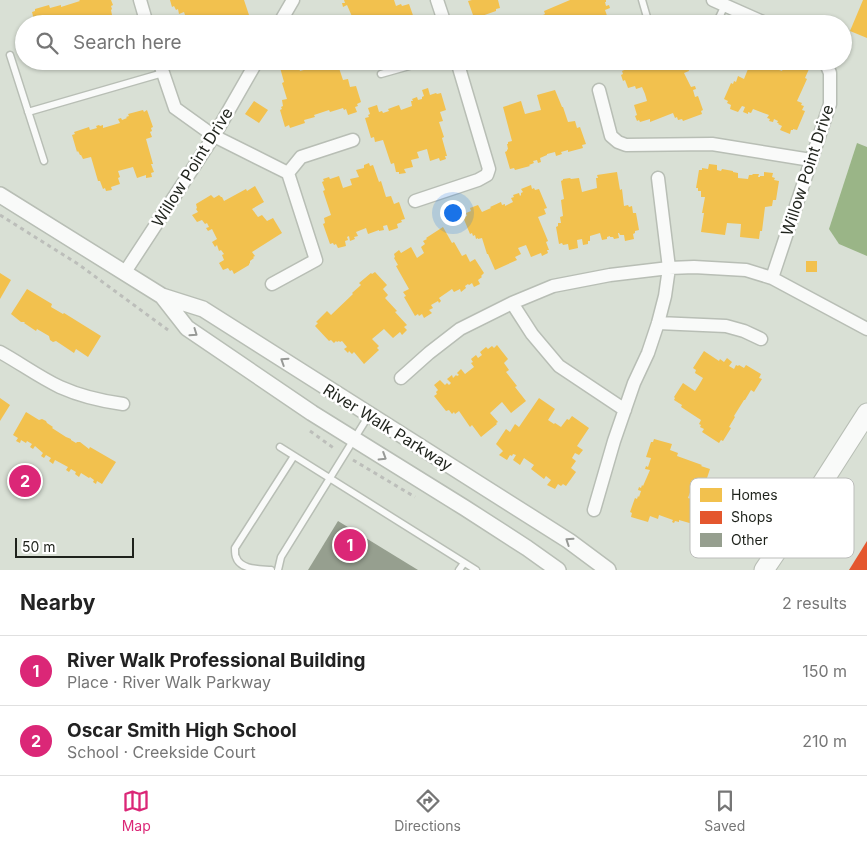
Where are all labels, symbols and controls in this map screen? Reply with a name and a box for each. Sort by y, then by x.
search box [15,15,852,70]
icon: search [33,29,61,57]
text: Search here [73,31,182,54]
street label: Willow Point Drive [776,102,838,238]
street label: Willow Point Drive [147,104,237,230]
your location [440,200,466,226]
one-way arrow [188,327,197,336]
one-way arrow [280,358,290,367]
street label: River Walk Parkway [320,379,456,475]
one-way arrow [378,451,387,461]
pin: 2 [9,462,41,500]
legend [690,478,854,558]
text: Homes [731,486,778,503]
text: Shops [731,508,773,525]
pin: 1 [334,526,366,564]
text: Other [731,531,768,548]
scale bar [15,535,134,558]
text: 50 m [22,538,56,555]
one-way arrow [565,538,575,547]
text: Nearby [20,590,95,615]
text: 2 results [782,593,847,613]
text: River Walk Professional Building [67,649,366,672]
text: 1 [33,661,39,681]
text: 150 m [802,661,847,681]
text: Place · River Walk Parkway [67,672,271,692]
text: Oscar Smith High School [67,719,297,742]
text: 2 [31,731,41,751]
text: 210 m [802,731,847,751]
text: School · Creekside Court [67,742,256,762]
tab: Map [122,787,151,834]
tab: Directions [394,787,461,834]
tab: Saved [704,787,745,834]

